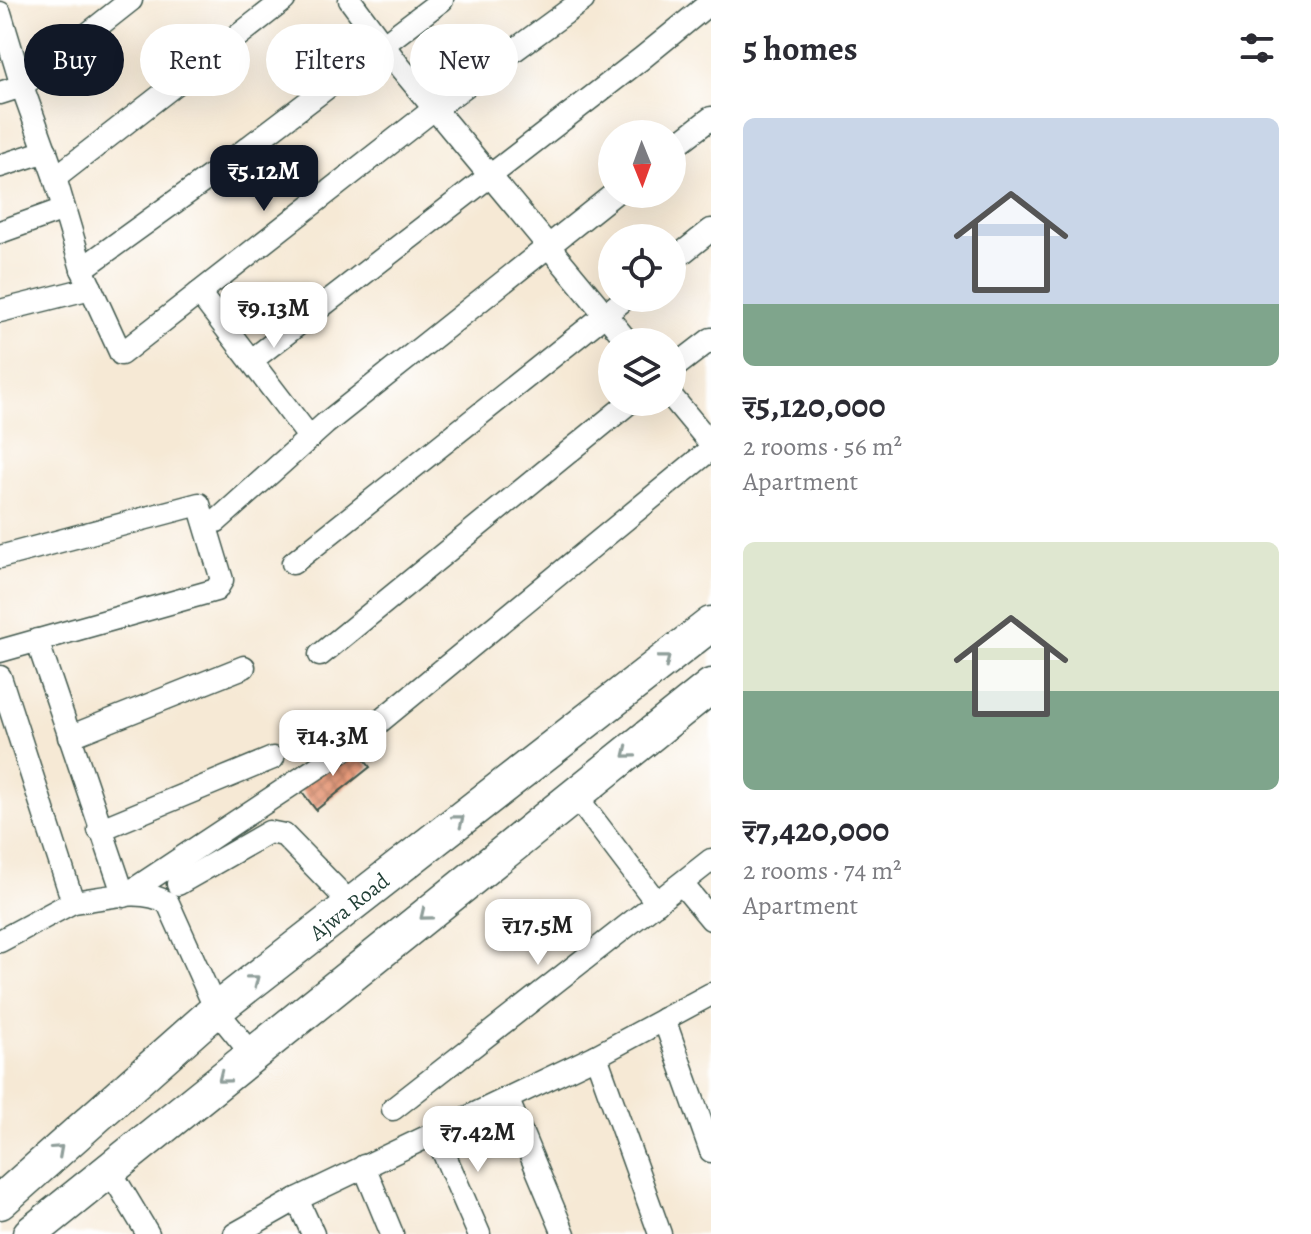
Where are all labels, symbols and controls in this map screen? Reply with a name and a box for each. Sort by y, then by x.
chip: Buy [24,24,124,96]
chip: Rent [140,24,250,96]
chip: Filters [266,24,394,96]
chip: New [410,24,518,96]
text: 5 homes [743,25,858,72]
icon: filters [1235,26,1279,70]
north arrow [598,120,686,208]
map controls [598,120,686,416]
pin: ₹5.12M [199,145,329,213]
text: ₹5.12M [228,153,300,188]
icon: home [939,170,1083,314]
button: locate [598,224,686,312]
pin: ₹9.13M [209,282,339,350]
text: ₹9.13M [238,290,310,325]
button: layers [598,328,686,416]
text: ₹5,120,000 [743,382,886,429]
text: 2 rooms · 56 m² [743,429,902,464]
text: Apartment [743,464,858,499]
icon: home [939,594,1083,738]
one-way arrow [656,655,670,670]
pin: ₹14.3M [268,710,398,778]
text: ₹14.3M [297,718,369,753]
one-way arrow [622,743,637,757]
text: ₹7,420,000 [743,806,889,853]
one-way arrow [450,815,465,829]
text: 2 rooms · 74 m² [743,853,902,888]
street label: Ajwa Road [303,866,396,948]
text: Apartment [743,888,858,923]
pin: ₹17.5M [473,899,603,967]
one-way arrow [420,906,435,920]
text: ₹17.5M [503,907,573,942]
one-way arrow [245,975,260,989]
one-way arrow [218,1068,232,1083]
pin: ₹7.42M [413,1106,543,1174]
text: ₹7.42M [441,1114,515,1149]
one-way arrow [49,1145,64,1160]

